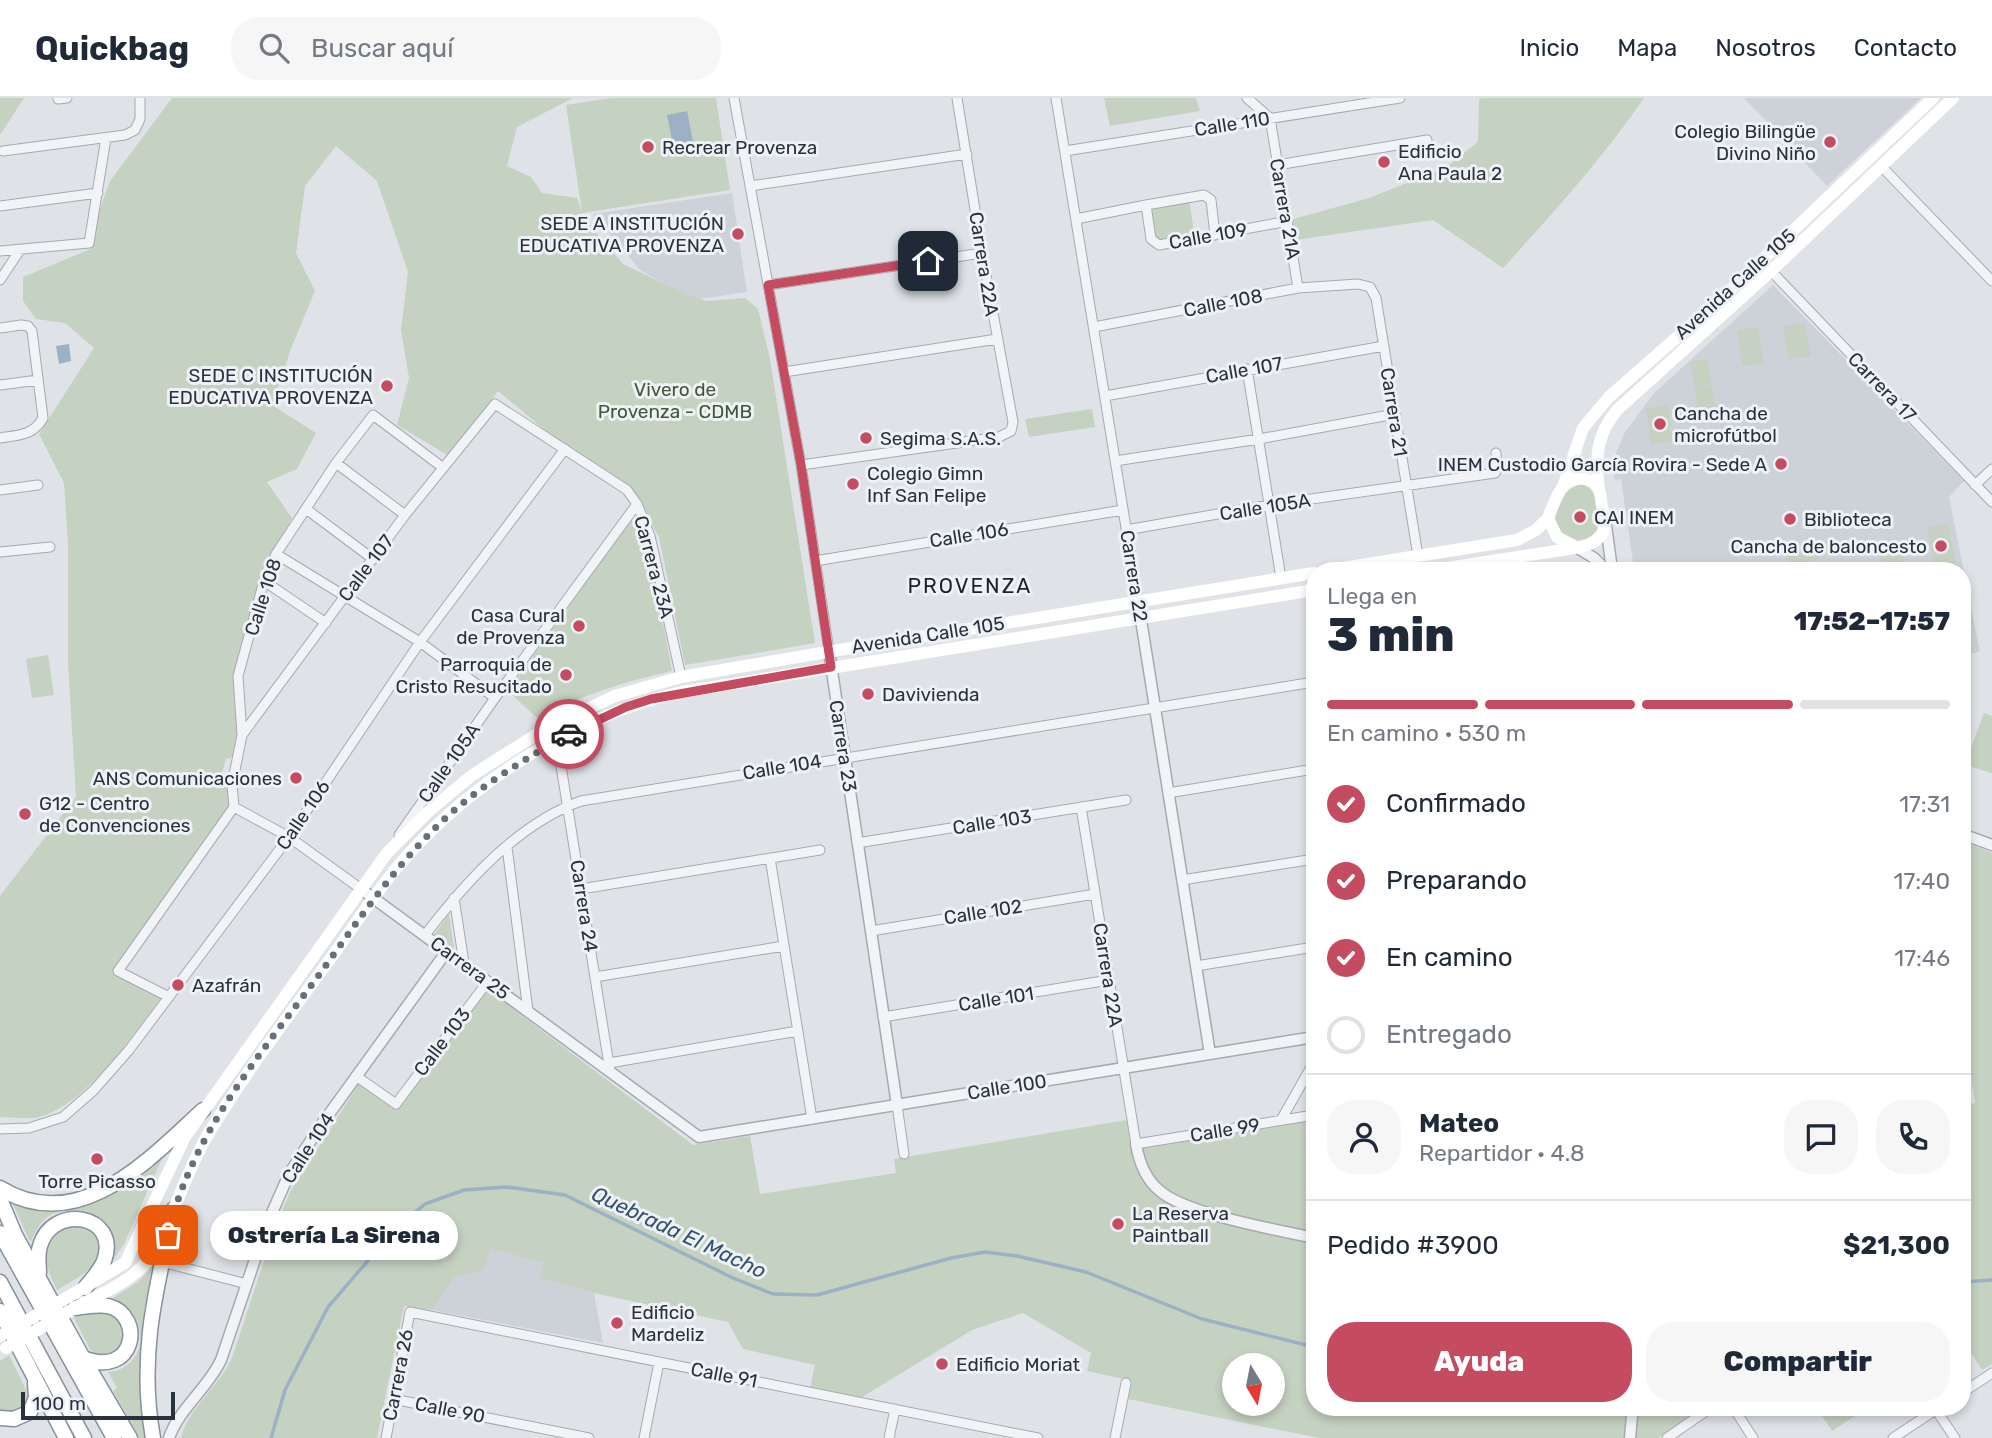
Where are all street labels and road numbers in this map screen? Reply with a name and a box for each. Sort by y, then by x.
street label: Calle 110 [1193,107,1271,141]
street label: Carrera 21A [1265,157,1305,262]
street label: Carrera 22A [964,210,1004,318]
street label: Calle 109 [1167,218,1249,254]
street label: Avenida Calle 105 [1670,224,1800,344]
street label: Calle 108 [1182,284,1264,322]
street label: Carrera 17 [1843,347,1921,427]
street label: Calle 107 [1204,352,1284,388]
street label: Carrera 21 [1376,366,1412,458]
street label: Calle 105A [1218,488,1312,526]
street label: Carrera 23A [629,513,679,621]
street label: Calle 106 [928,517,1010,553]
street label: Carrera 22 [1115,528,1153,624]
street label: Calle 107 [333,530,399,606]
street label: Calle 108 [240,555,286,639]
street label: Avenida Calle 105 [850,612,1006,658]
street label: Carrera 23 [824,698,862,794]
street label: Calle 105A [413,719,485,807]
street label: Calle 104 [741,749,823,785]
street label: Calle 106 [271,776,335,854]
street label: Calle 103 [951,804,1033,840]
street label: Carrera 24 [565,858,603,954]
street label: Calle 102 [942,894,1024,930]
street label: Carrera 22A [1088,921,1128,1029]
street label: Carrera 25 [426,931,514,1005]
street label: Calle 101 [957,982,1035,1016]
street label: Calle 103 [409,1003,475,1081]
street label: Calle 100 [966,1069,1048,1105]
street label: Calle 104 [277,1108,339,1188]
street label: Calle 99 [1189,1113,1261,1147]
street label: Carrera 26 [378,1327,418,1423]
street label: Calle 91 [689,1357,759,1393]
street label: Calle 90 [413,1392,487,1428]

